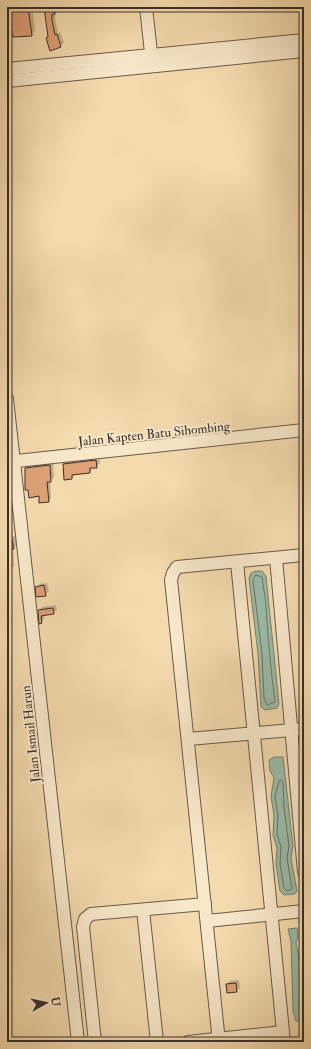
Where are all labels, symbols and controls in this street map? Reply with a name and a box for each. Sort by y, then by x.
street label: Jalan Kapten Batu Sihombing [76,418,232,451]
street label: Jalan Ismail Harun [18,684,44,784]
north arrow [26,983,66,1023]
text: U [48,996,63,1008]

